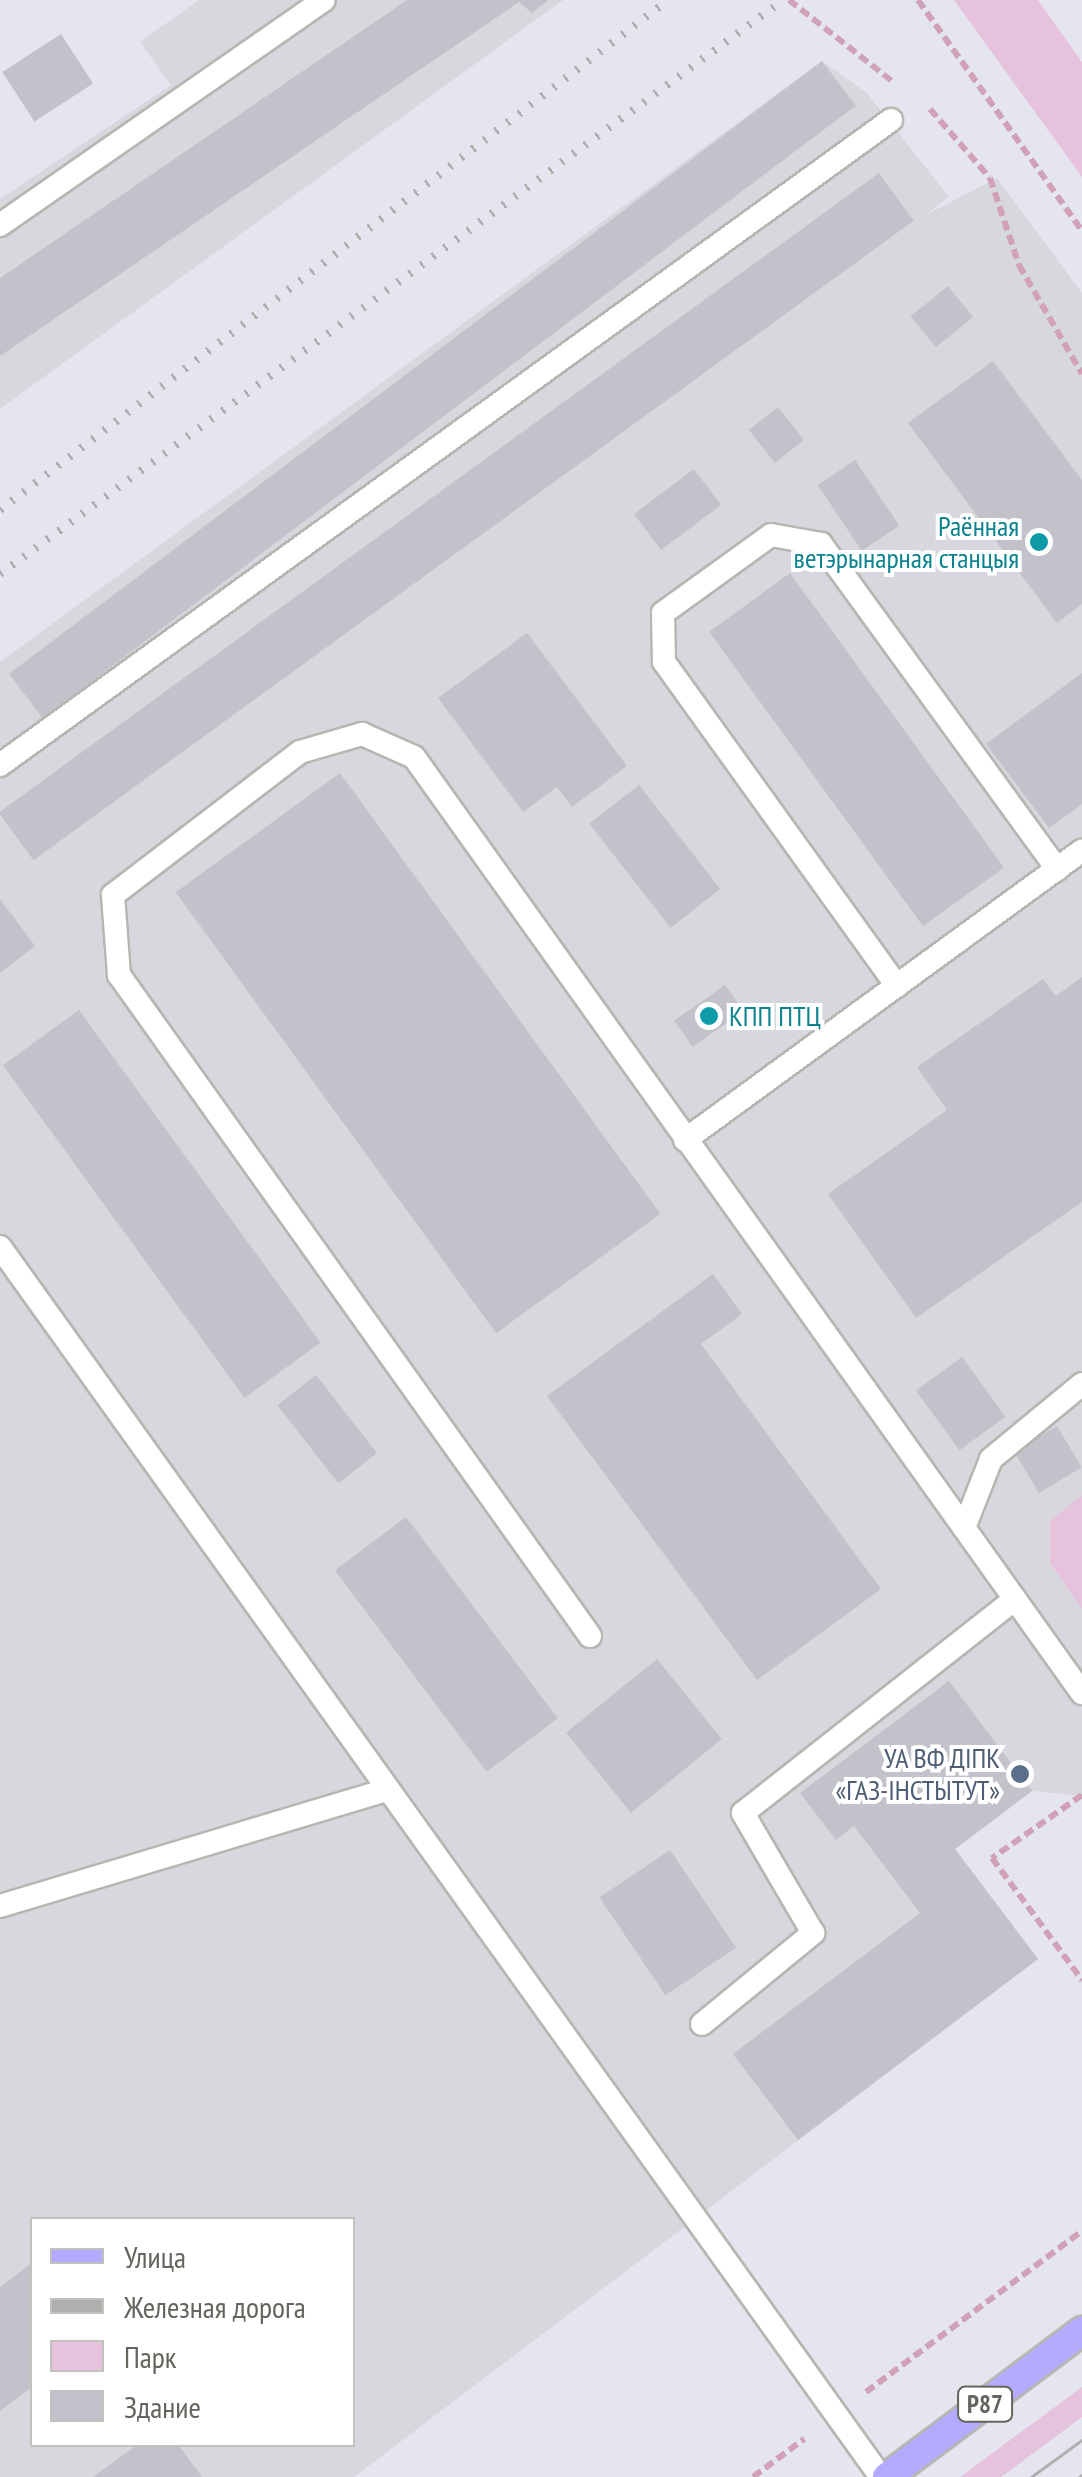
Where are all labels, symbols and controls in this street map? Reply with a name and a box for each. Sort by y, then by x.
place label: Раённая ветэрынарная станцыя [794,509,1019,575]
marker: Раённая ветэрынарная станцыя [1028,531,1050,553]
place label: КПП ПТЦ [729,999,821,1033]
marker: КПП ПТЦ [698,1005,720,1027]
place label: УА ВФ ДІПК «ГАЗ-ІНСТЫТУТ» [835,1741,1000,1807]
marker: УА ВФ ДІПК «ГАЗ-ІНСТЫТУТ» [1009,1763,1031,1785]
legend [30,2217,355,2447]
text: Улица [124,2237,186,2276]
text: Железная дорога [124,2287,306,2326]
text: Парк [124,2337,176,2376]
road number: Р87 [955,2384,1015,2424]
text: Здание [124,2387,201,2426]

